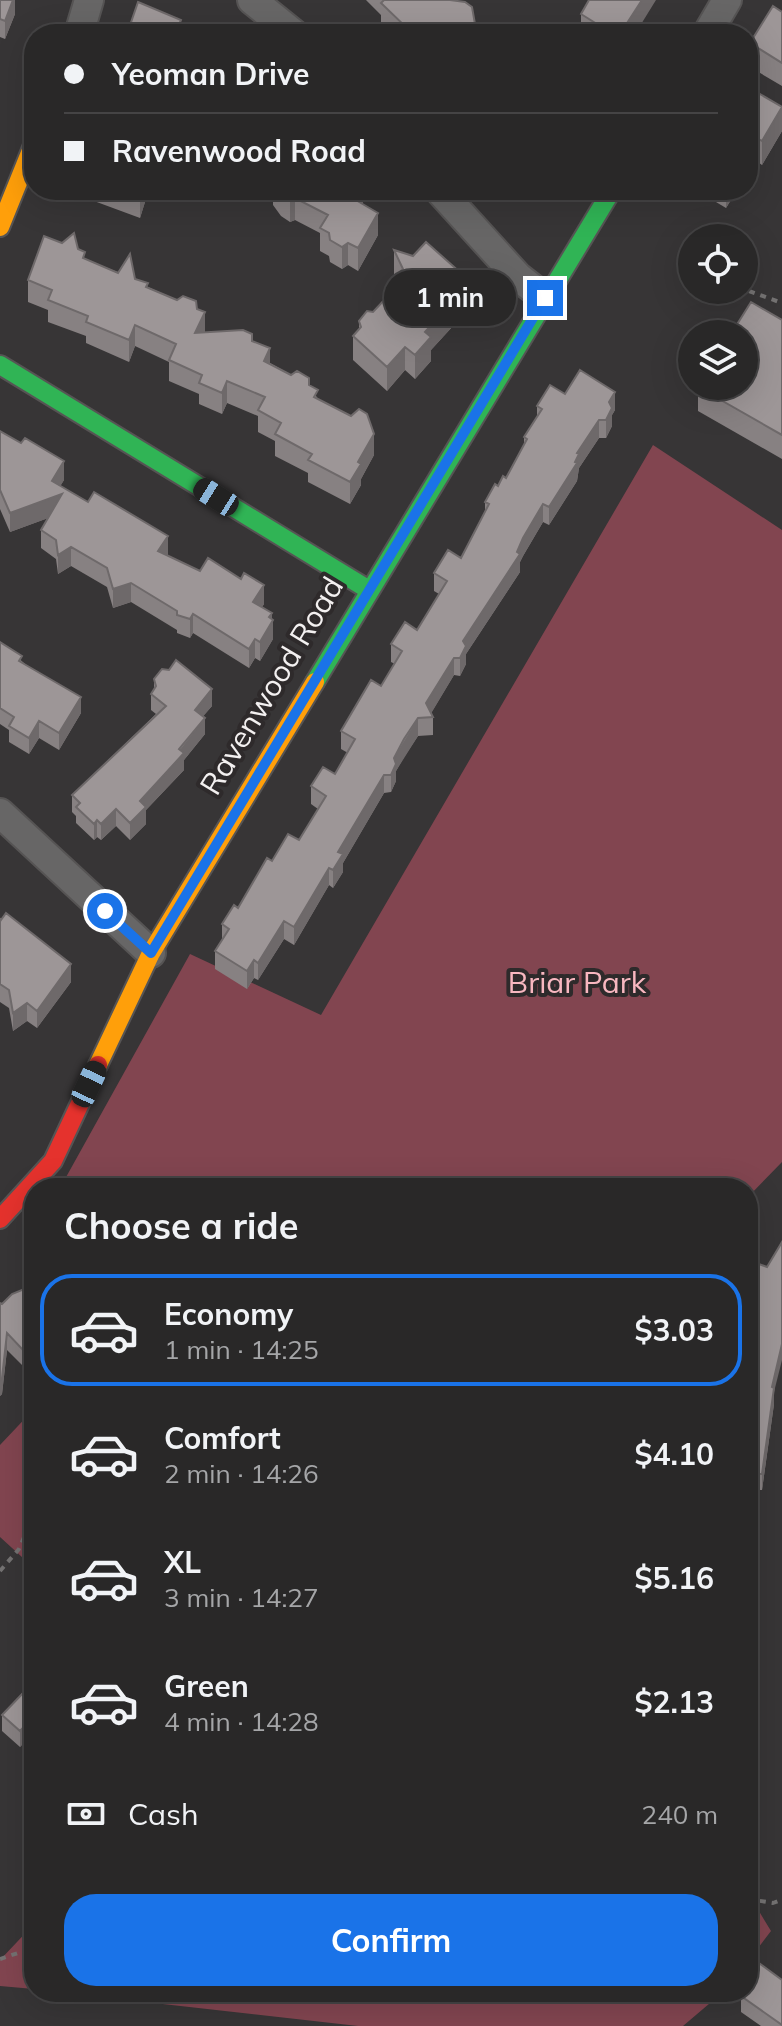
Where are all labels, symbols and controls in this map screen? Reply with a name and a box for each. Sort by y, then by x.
text: Yeoman Drive [112,55,309,93]
text: Ravenwood Road [112,132,366,170]
map controls [678,224,758,400]
button: locate [678,224,758,304]
callout: 1 min [385,270,517,326]
route end [527,280,563,316]
text: 1 min [416,281,484,314]
button: layers [678,320,758,400]
car [189,474,243,520]
street label: Ravenwood Road [191,570,351,801]
route start [87,893,123,929]
park label: Briar Park [508,963,647,1001]
car [68,1057,110,1111]
text: Choose a ride [64,1203,298,1248]
icon: car [68,1294,140,1366]
text: Economy [164,1295,293,1333]
text: $3.03 [635,1311,714,1349]
text: 1 min · 14:25 [164,1333,319,1366]
icon: car [68,1418,140,1490]
text: Comfort [164,1419,281,1457]
text: $4.10 [635,1435,714,1473]
text: 2 min · 14:26 [164,1457,319,1490]
icon: car [68,1542,140,1614]
text: XL [164,1543,201,1581]
text: $5.16 [635,1559,714,1597]
text: 3 min · 14:27 [164,1581,319,1614]
icon: car [68,1666,140,1738]
text: Green [164,1667,249,1705]
text: $2.13 [635,1683,714,1721]
text: 4 min · 14:28 [164,1705,319,1738]
icon: cash [64,1792,108,1836]
text: Cash [128,1795,199,1833]
text: 240 m [642,1798,718,1831]
button: Confirm [64,1894,718,1986]

